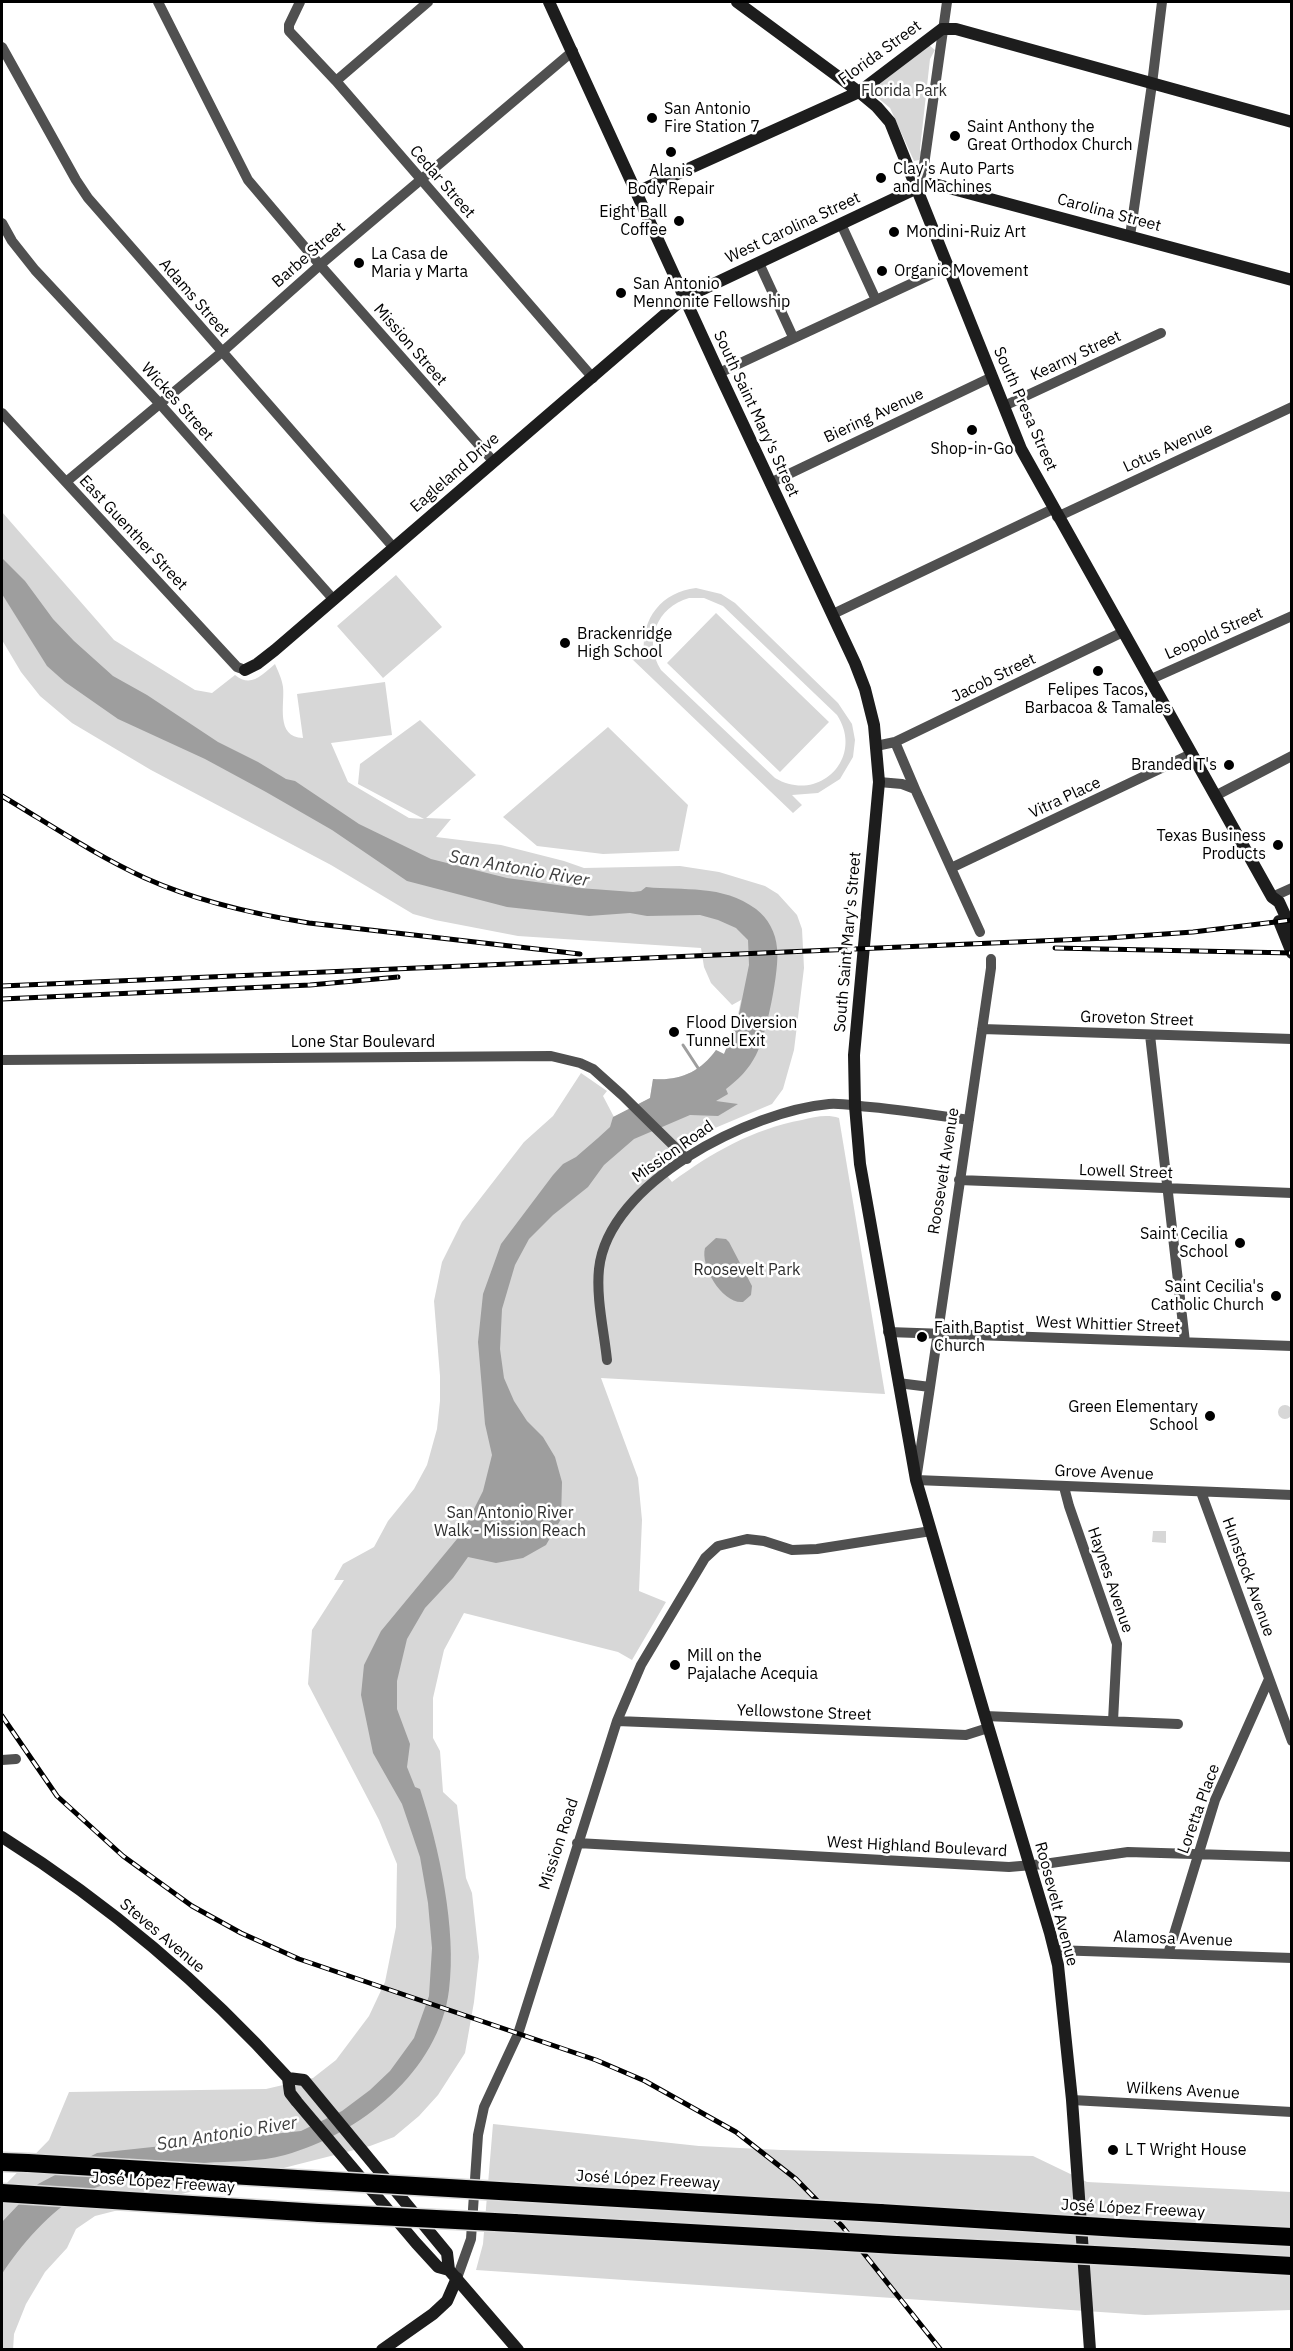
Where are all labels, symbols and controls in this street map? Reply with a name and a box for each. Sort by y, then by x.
street label: Florida Street [835,17,925,89]
park label: Florida Park [861,81,947,101]
place label: San Antonio Fire Station 7 [664,99,760,137]
marker: San Antonio Fire Station 7 [645,111,659,125]
place label: Saint Anthony the Great Orthodox Church [967,117,1133,155]
marker: Saint Anthony the Great Orthodox Church [948,129,962,143]
street label: Cedar Street [405,142,479,222]
marker: Alanis Body Repair [664,145,678,159]
place label: Clay's Auto Parts and Machines [893,159,1015,197]
place label: Alanis Body Repair [628,161,714,199]
marker: Clay's Auto Parts and Machines [874,171,888,185]
street label: West Carolina Street [722,188,864,268]
street label: Carolina Street [1055,190,1163,236]
place label: Eight Ball Coffee [599,202,667,240]
marker: Eight Ball Coffee [672,214,686,228]
street label: Barbe Street [269,218,349,292]
place label: Mondini-Ruiz Art [906,222,1026,242]
marker: Mondini-Ruiz Art [887,225,901,239]
place label: La Casa de Maria y Marta [371,244,468,282]
street label: Adams Street [155,255,233,341]
marker: La Casa de Maria y Marta [352,256,366,270]
place label: Organic Movement [894,261,1028,281]
marker: Organic Movement [875,264,889,278]
place label: San Antonio Mennonite Fellowship [633,274,790,312]
marker: San Antonio Mennonite Fellowship [614,286,628,300]
street label: Mission Street [369,300,451,390]
street label: Kearny Street [1028,327,1124,385]
street label: South Saint Mary's Street [709,328,803,500]
street label: South Presa Street [989,344,1061,474]
street label: Wickes Street [137,359,217,445]
street label: Biering Avenue [821,385,927,447]
street label: Lotus Avenue [1120,419,1216,477]
marker: Shop-in-Go [965,423,979,437]
street label: Eagleland Drive [407,429,503,517]
place label: Shop-in-Go [931,439,1013,459]
street label: East Guenther Street [75,472,191,594]
street label: Leopold Street [1162,604,1266,664]
place label: Brackenridge High School [577,624,672,662]
marker: Brackenridge High School [558,636,572,650]
street label: Jacob Street [949,650,1039,706]
marker: Felipes Tacos, Barbacoa & Tamales [1091,664,1105,678]
place label: Felipes Tacos, Barbacoa & Tamales [1025,680,1171,718]
place label: Branded T's [1131,755,1217,775]
marker: Branded T's [1222,758,1236,772]
street label: Vitra Place [1026,773,1104,823]
place label: Texas Business Products [1156,826,1266,864]
marker: Texas Business Products [1271,838,1285,852]
water label: San Antonio River [447,846,591,892]
street label: South Saint Mary's Street [831,851,865,1033]
street label: Groveton Street [1080,1007,1194,1031]
place label: Flood Diversion Tunnel Exit [686,1013,797,1051]
marker: Flood Diversion Tunnel Exit [667,1025,681,1039]
street label: Lone Star Boulevard [291,1032,435,1052]
street label: Roosevelt Avenue [925,1106,963,1236]
street label: Mission Road [629,1117,717,1187]
street label: Lowell Street [1079,1161,1173,1183]
place label: Saint Cecilia School [1140,1224,1228,1262]
marker: Saint Cecilia School [1233,1236,1247,1250]
park label: Roosevelt Park [694,1260,800,1280]
place label: Saint Cecilia's Catholic Church [1151,1277,1264,1315]
marker: Saint Cecilia's Catholic Church [1269,1289,1283,1303]
street label: West Whittier Street [1035,1313,1181,1337]
place label: Faith Baptist Church [934,1318,1024,1356]
marker: Faith Baptist Church [915,1330,929,1344]
place label: Green Elementary School [1068,1397,1198,1435]
marker: Green Elementary School [1203,1409,1217,1423]
street label: Grove Avenue [1054,1462,1154,1484]
park label: San Antonio River Walk - Mission Reach [434,1503,586,1541]
street label: Hunstock Avenue [1218,1515,1278,1639]
street label: Haynes Avenue [1083,1525,1137,1635]
place label: Mill on the Pajalache Acequia [687,1646,818,1684]
marker: Mill on the Pajalache Acequia [668,1658,682,1672]
street label: Yellowstone Street [736,1701,872,1725]
street label: Loretta Place [1174,1761,1224,1857]
street label: Mission Road [535,1796,583,1892]
street label: West Highland Boulevard [826,1833,1008,1861]
street label: Roosevelt Avenue [1030,1840,1082,1968]
street label: Steves Avenue [116,1895,208,1977]
street label: Alamosa Avenue [1113,1927,1233,1951]
street label: Wilkens Avenue [1126,2078,1240,2104]
water label: San Antonio River [155,2112,299,2156]
place label: L T Wright House [1125,2140,1247,2160]
marker: L T Wright House [1106,2143,1120,2157]
street label: José López Freeway [576,2167,720,2193]
street label: José López Freeway [91,2168,235,2198]
street label: José López Freeway [1061,2196,1205,2222]

